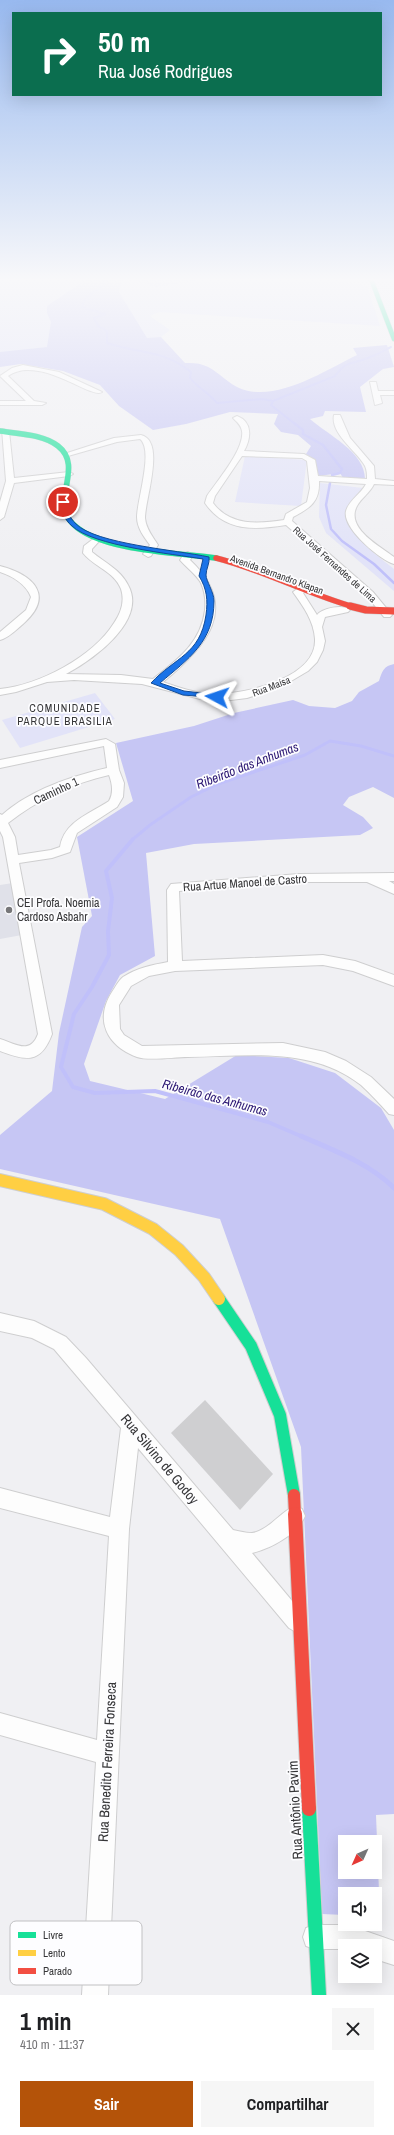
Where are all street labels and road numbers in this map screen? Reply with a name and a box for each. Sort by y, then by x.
street label: Rua José Fernandes de Lima [290,524,379,606]
street label: Avenida Bernandro Klapan [227,551,325,597]
street label: Rua Maísa [250,673,292,700]
street label: Caminho 1 [31,773,82,808]
street label: Rua Artue Manoel de Castro [183,871,307,895]
street label: Rua Silvino de Godoy [117,1410,203,1508]
street label: Rua Benedito Ferreira Fonseca [94,1681,120,1843]
street label: Rua Antônio Pavim [283,1760,307,1860]

